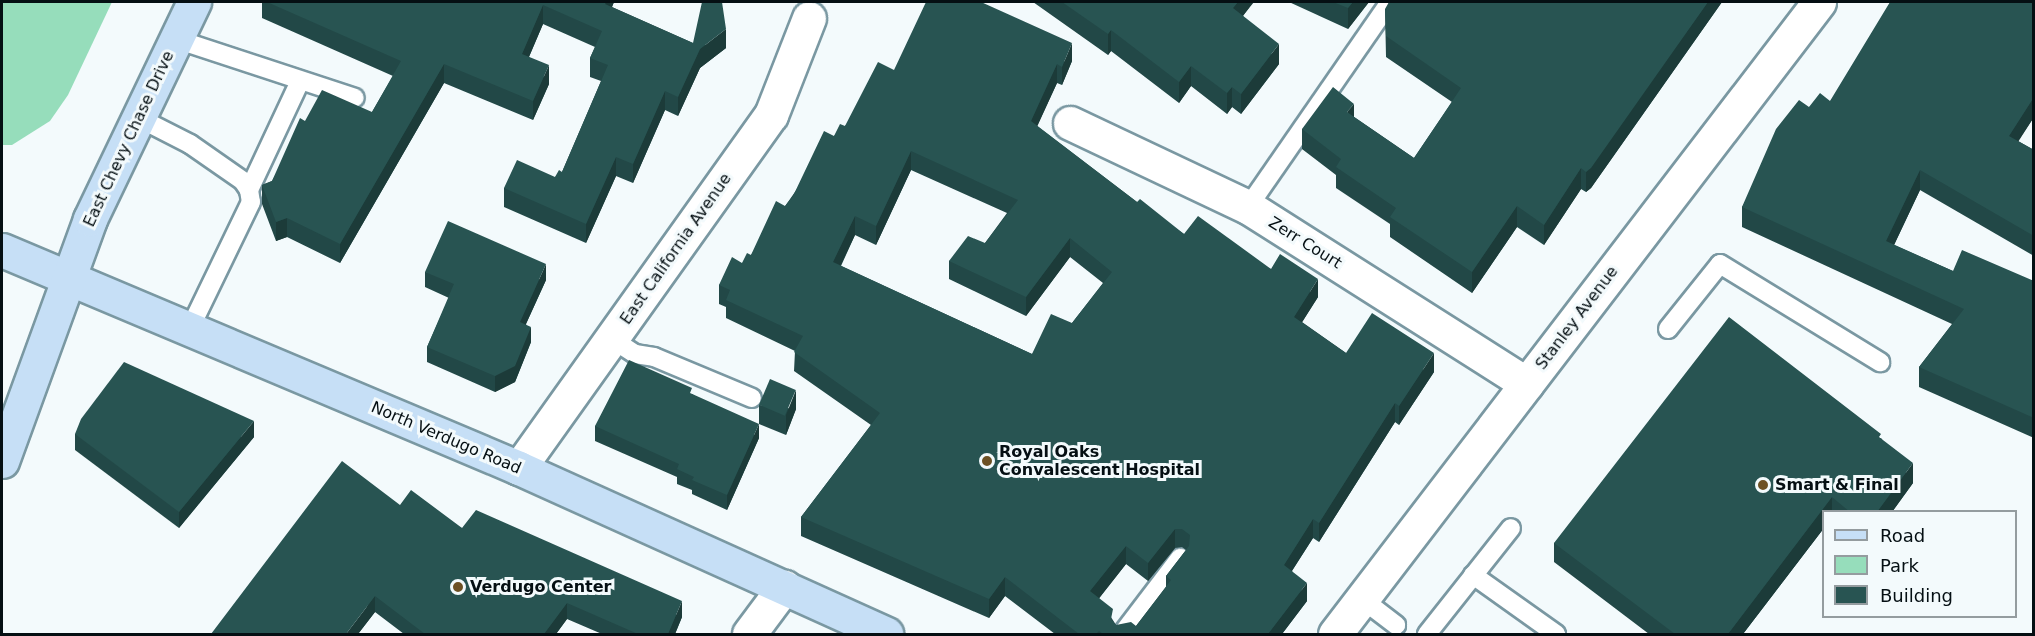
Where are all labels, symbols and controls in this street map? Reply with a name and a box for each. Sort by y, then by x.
street label: East Chevy Chase Drive [80,48,178,230]
street label: East California Avenue [616,170,736,328]
street label: Zerr Court [1265,213,1345,273]
street label: Stanley Avenue [1532,262,1622,374]
street label: North Verdugo Road [368,398,524,478]
place label: Royal Oaks Convalescent Hospital [999,442,1200,480]
marker: Royal Oaks Convalescent Hospital [980,454,994,468]
place label: Smart & Final [1775,475,1899,495]
marker: Smart & Final [1756,478,1770,492]
legend [1822,510,2017,618]
text: Road [1880,525,1925,546]
text: Park [1880,555,1919,576]
place label: Verdugo Center [470,577,611,597]
marker: Verdugo Center [451,580,465,594]
text: Building [1880,585,1953,606]

